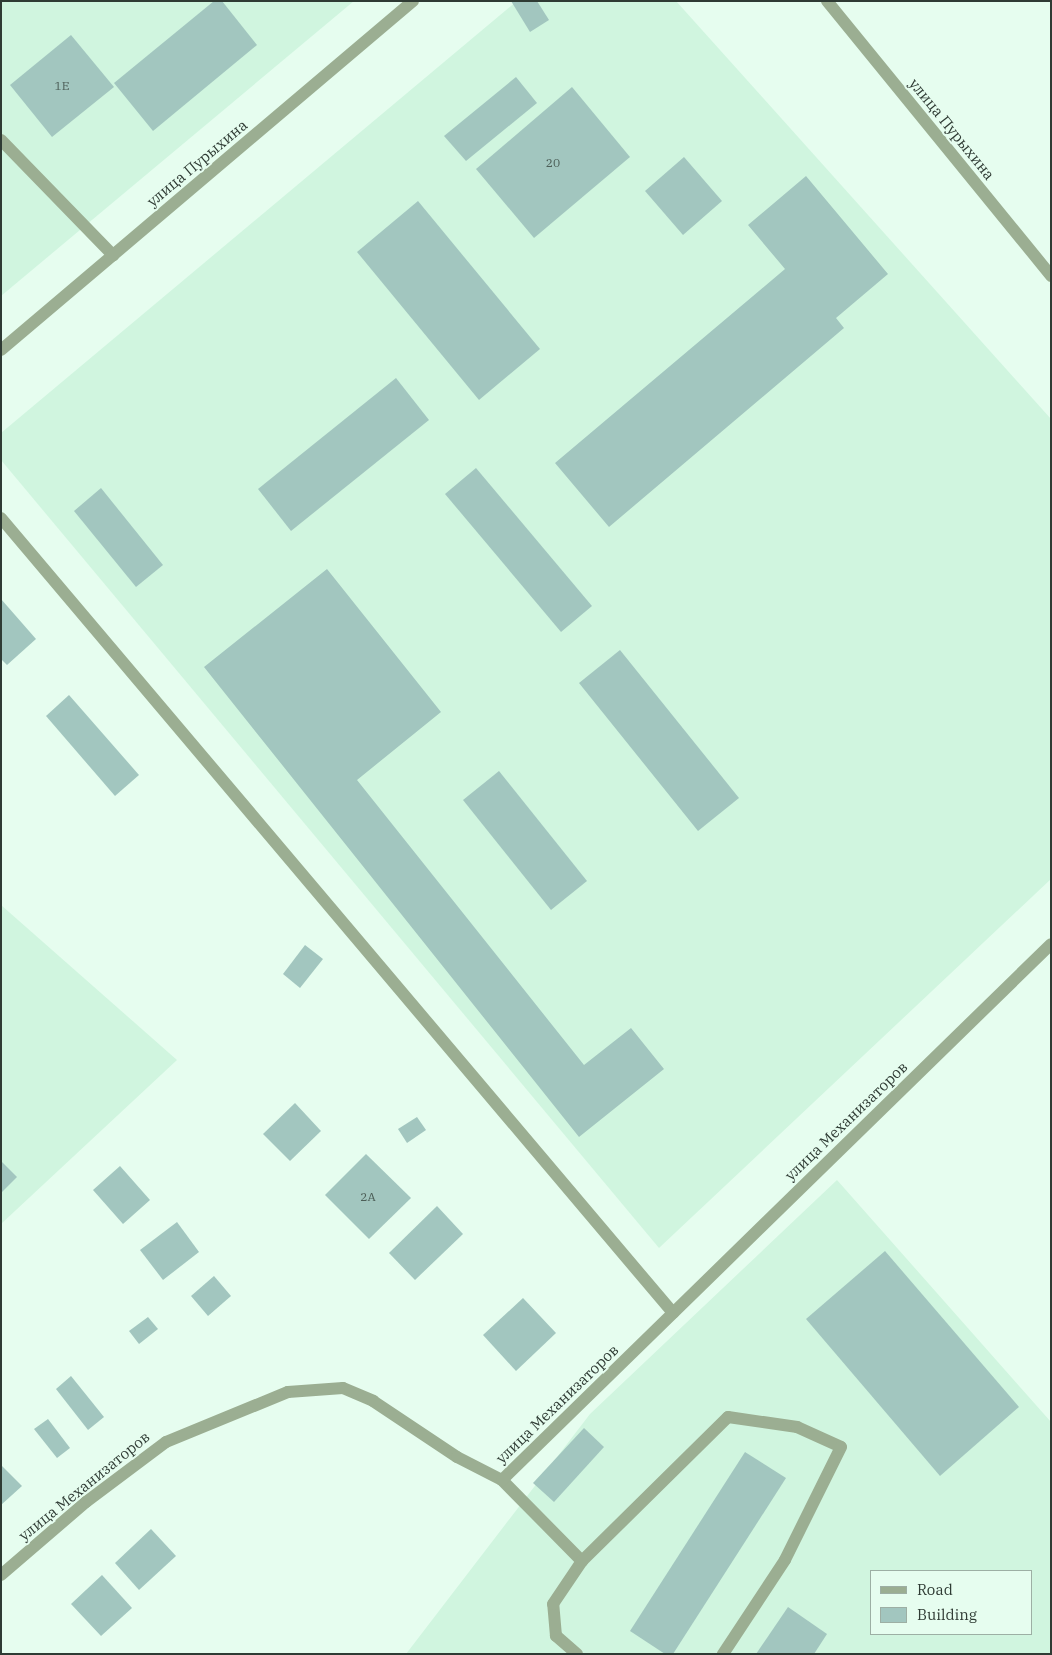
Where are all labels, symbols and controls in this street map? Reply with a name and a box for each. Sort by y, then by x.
street label: улица Пурыхина [906,75,998,183]
house number: 1Е [55,79,69,93]
street label: улица Пурыхина [143,116,251,210]
house number: 20 [546,156,560,170]
street label: улица Механизаторов [781,1058,911,1184]
house number: 2А [360,1190,376,1204]
street label: улица Механизаторов [492,1341,622,1467]
street label: улица Механизаторов [15,1428,153,1544]
legend [870,1570,1032,1635]
text: Road [917,1580,953,1599]
text: Building [917,1605,977,1624]

